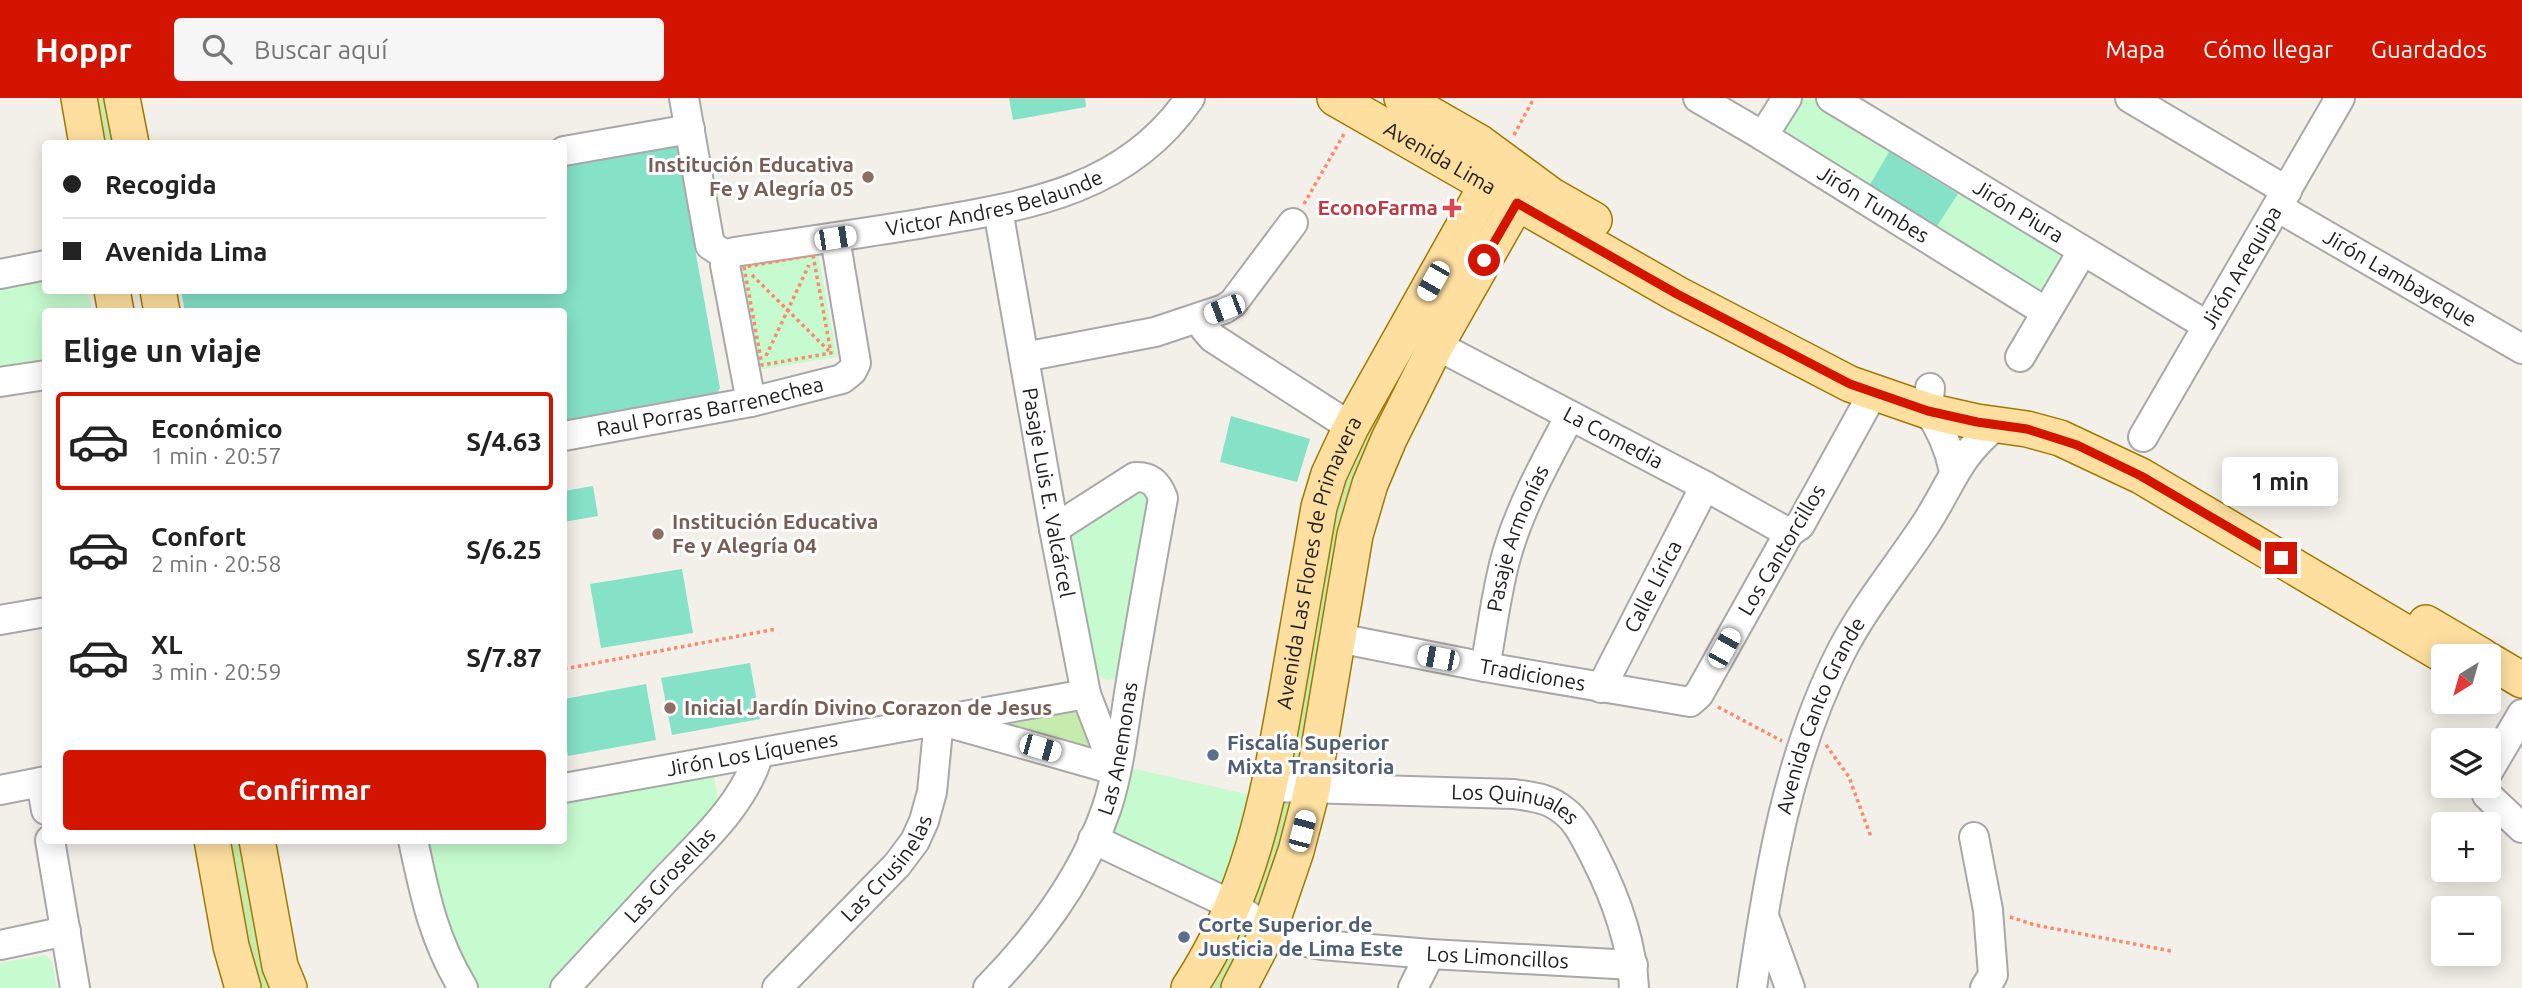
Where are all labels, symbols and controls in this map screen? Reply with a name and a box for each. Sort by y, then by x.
search box [174,18,664,81]
icon: search [198,30,236,68]
text: Hoppr [35,31,132,68]
text: Buscar aquí [254,35,387,64]
text: Mapa [2105,36,2165,63]
text: Cómo llegar [2203,36,2333,63]
text: Guardados [2371,36,2487,63]
street label: Avenida Lima [1380,116,1501,199]
place label: Institución Educativa Fe y Alegría 05 [648,152,854,200]
street label: Jirón Tumbes [1814,160,1934,247]
street label: Victor Andres Belaunde [884,164,1106,240]
marker: Institución Educativa Fe y Alegría 05 [860,169,876,185]
text: Recogida [105,170,217,199]
street label: Jirón Piura [1969,174,2068,247]
place label: EconoFarma [1317,195,1438,219]
marker: EconoFarma [1444,200,1460,216]
street label: Jirón Arequipa [2196,201,2286,333]
car [813,224,858,252]
street label: Jirón Lambayeque [2320,224,2481,331]
text: Avenida Lima [105,237,267,266]
route start [1468,244,1500,276]
car [1414,258,1453,304]
car [1201,292,1248,326]
text: Elige un viaje [63,332,262,368]
street label: Raul Porras Barrenechea [595,371,826,441]
street label: Pasaje Luis E. Valcárcel [1018,386,1080,599]
street label: La Comedia [1560,401,1668,473]
icon: car [67,410,130,473]
street label: Avenida Las Flores de Primavera [1271,411,1366,711]
text: Económico [151,414,283,443]
text: S/4.63 [466,427,542,456]
text: 1 min · 20:57 [151,443,282,468]
callout: 1 min [2223,456,2339,505]
street label: Pasaje Armonías [1482,461,1553,614]
text: 1 min [2251,469,2309,494]
street label: Los Cantorcillos [1733,480,1830,619]
place label: Institución Educativa Fe y Alegría 04 [672,509,878,557]
icon: car [67,518,130,581]
text: Confort [151,522,246,551]
marker: Institución Educativa Fe y Alegría 04 [650,526,666,542]
text: S/6.25 [466,535,542,564]
street label: Calle Lírica [1619,536,1686,636]
route end [2265,542,2297,574]
text: 2 min · 20:58 [151,551,282,576]
street label: Avenida Canto Grande [1771,612,1869,816]
car [1705,625,1744,671]
icon: car [67,626,130,689]
text: XL [151,630,182,659]
text: S/7.87 [466,643,542,672]
car [1416,644,1461,672]
north arrow [2431,644,2501,714]
map controls [2431,644,2501,966]
street label: Tradiciones [1478,653,1587,695]
text: 3 min · 20:59 [151,659,282,684]
street label: Las Anemonas [1092,680,1142,818]
place label: Inicial Jardín Divino Corazon de Jesus [684,695,1052,719]
marker: Inicial Jardín Divino Corazon de Jesus [662,700,678,716]
street label: Jirón Los Líquenes [664,726,839,780]
button: layers [2431,728,2501,798]
place label: Fiscalía Superior Mixta Transitoria [1227,730,1395,778]
car [1017,732,1064,764]
marker: Fiscalía Superior Mixta Transitoria [1205,747,1221,763]
button: Confirmar [63,750,546,830]
street label: Los Quinuales [1451,779,1584,829]
car [1287,808,1318,854]
button: + [2431,812,2501,882]
street label: Las Crusinelas [836,813,936,926]
street label: Las Grosellas [619,823,720,927]
button: − [2431,896,2501,966]
place label: Corte Superior de Justicia de Lima Este [1198,912,1403,960]
marker: Corte Superior de Justicia de Lima Este [1176,929,1192,945]
street label: Los Limoncillos [1426,941,1569,973]

